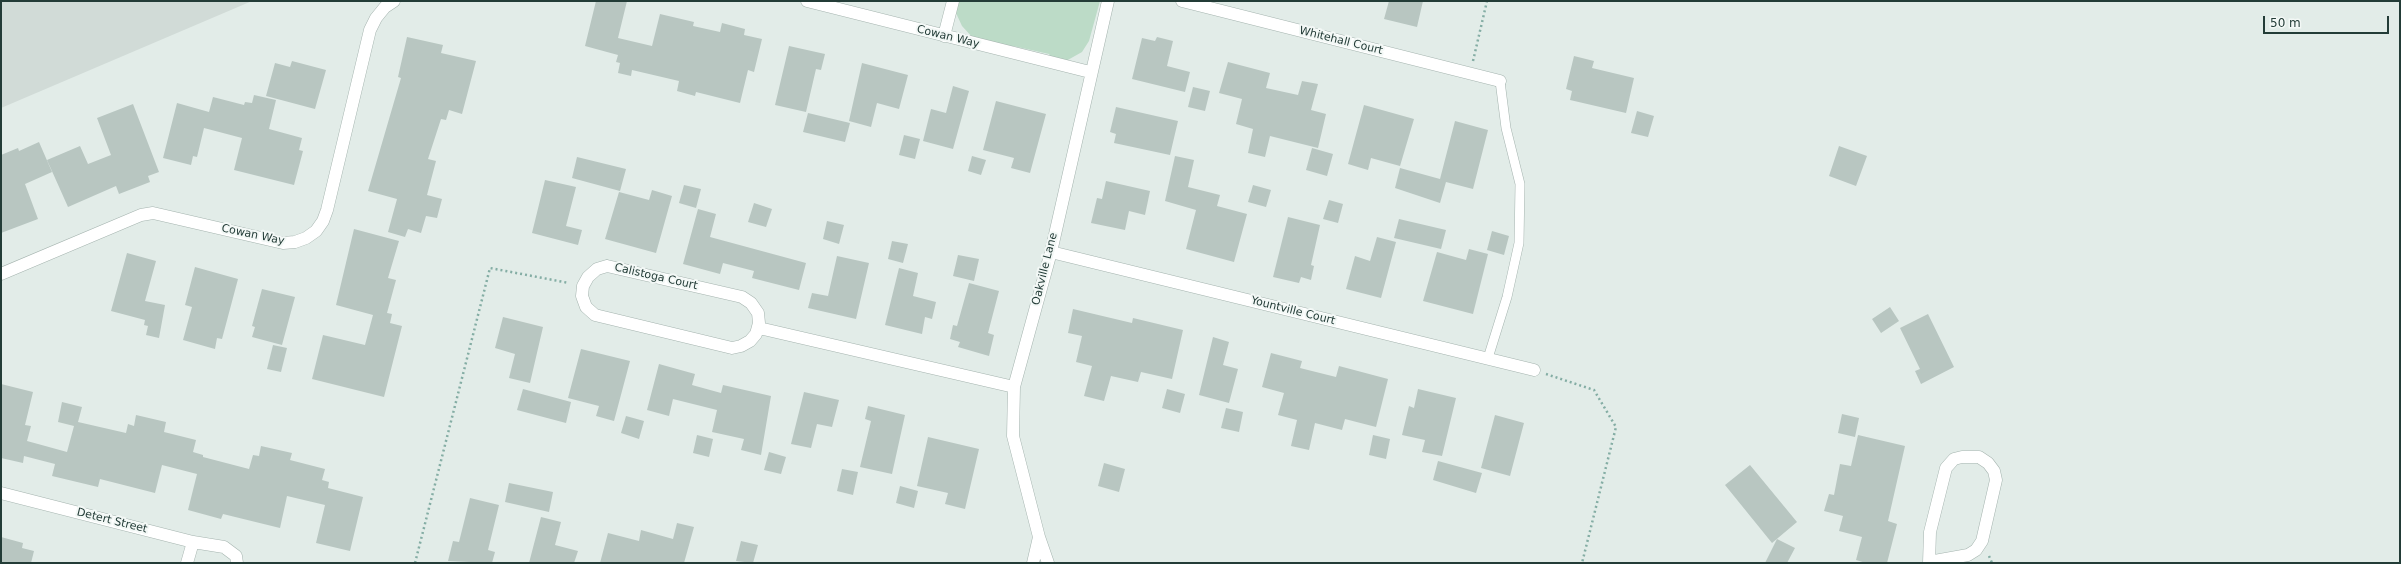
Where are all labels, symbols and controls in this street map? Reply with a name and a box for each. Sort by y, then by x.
scale bar [2265,8,2391,34]
text: 50 m [2270,16,2301,30]
street label: Cowan Way [915,23,981,51]
street label: Whitehall Court [1298,24,1384,58]
street label: Cowan Way [220,222,286,248]
street label: Oakville Lane [1030,231,1060,307]
street label: Calistoga Court [613,261,699,293]
street label: Yountville Court [1249,294,1337,328]
street label: Detert Street [75,506,149,536]

